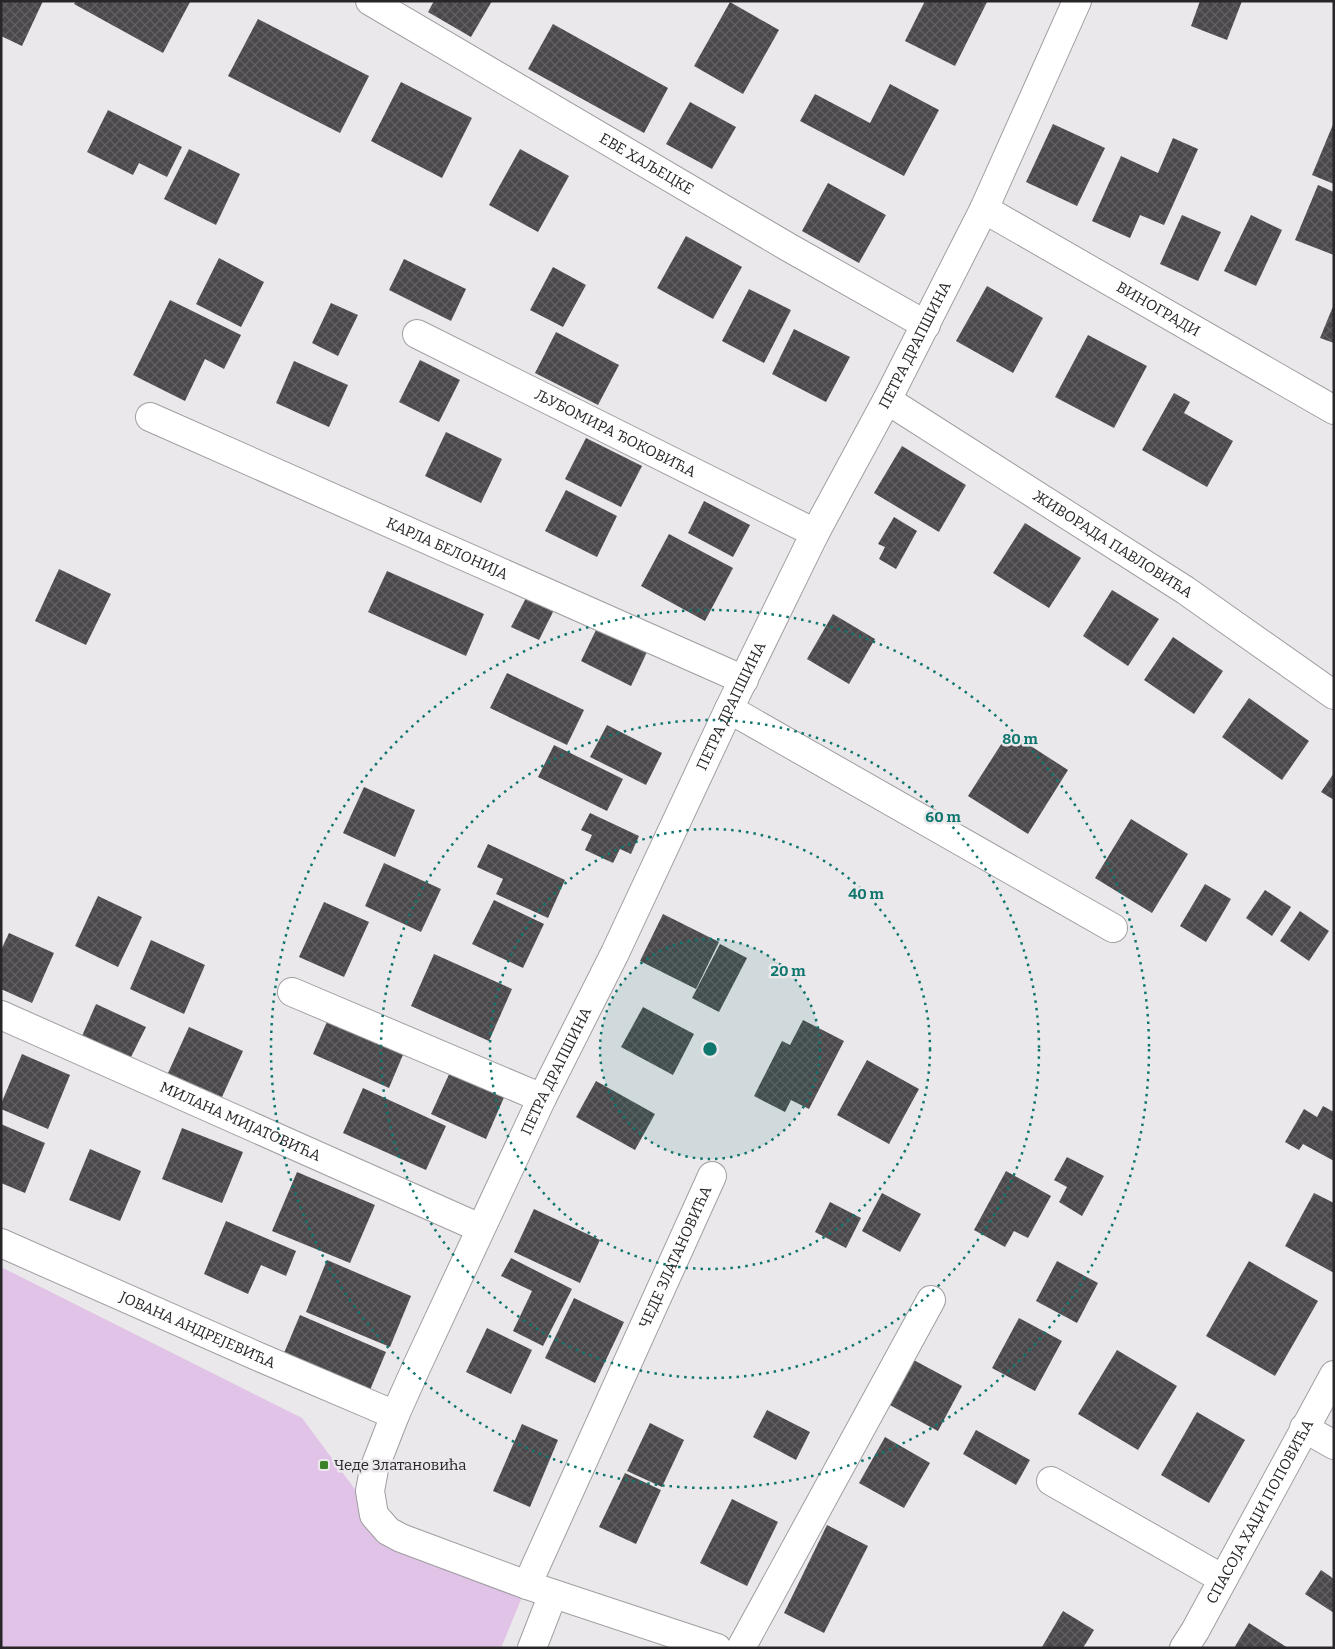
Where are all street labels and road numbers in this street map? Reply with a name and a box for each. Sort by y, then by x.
street label: ЕВЕ ХАЉЕЦКЕ [596,129,697,199]
street label: ПЕТРА ДРАПШИНА [875,278,955,412]
street label: ВИНОГРАДИ [1113,278,1203,340]
street label: ЉУБОМИРА ЂОКОВИЋА [532,385,699,481]
street label: ЖИВОРАДА ПАВЛОВИЋА [1030,486,1197,602]
street label: КАРЛА БЕЛОНИЈА [383,514,511,584]
street label: ПЕТРА ДРАПШИНА [693,638,770,773]
street label: ПЕТРА ДРАПШИНА [517,1004,595,1138]
street label: МИЛАНА МИЈАТОВИЋА [157,1078,324,1165]
street label: ЧЕДЕ ЗЛАТАНОВИЋА [635,1183,716,1331]
street label: ЈОВАНА АНДРЕЈЕВИЋА [116,1287,279,1372]
street label: СПАСОЈА ХАЏИ ПОПОВИЋА [1203,1416,1317,1607]

